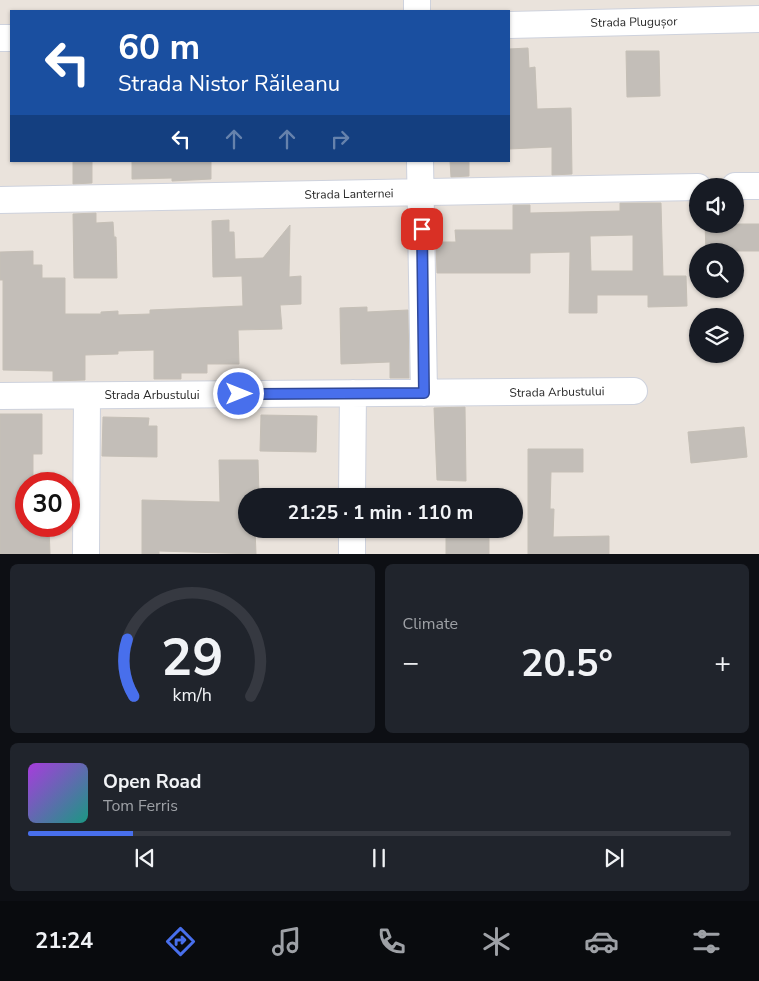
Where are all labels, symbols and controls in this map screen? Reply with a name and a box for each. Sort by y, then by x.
street label: Strada Plugușor [590,13,678,31]
text: 60 m [118,24,200,71]
icon: left [35,30,100,95]
text: Strada Nistor Răileanu [118,69,340,99]
icon: left [167,125,195,153]
icon: ahead [220,125,248,153]
icon: ahead [273,125,301,153]
icon: right [326,125,354,153]
map controls [689,178,744,363]
button: sound [689,178,744,233]
street label: Strada Lanternei [304,185,394,203]
pin [401,208,443,250]
icon: arrive [408,215,436,243]
button: search [689,243,744,298]
button: layers [689,308,744,363]
position arrow [212,367,264,419]
street label: Strada Arbustului [509,383,605,401]
street label: Strada Arbustului [104,387,200,403]
speed limit sign: 30 [15,472,80,537]
text: 21:25 · 1 min · 110 m [288,500,473,526]
text: Climate [403,613,458,635]
text: 29 [161,622,223,693]
text: 20.5° [521,638,613,689]
text: − [403,644,419,682]
text: + [714,644,731,682]
text: km/h [173,683,212,707]
text: Open Road [103,769,201,795]
text: Tom Ferris [103,795,178,817]
icon: previous [131,844,159,872]
icon: pause [365,844,393,872]
icon: next [600,844,628,872]
icon: directions [163,924,198,959]
icon: music [269,924,304,959]
icon: phone [374,924,409,959]
icon: climate [479,924,514,959]
icon: car [584,924,619,959]
icon: filters [689,924,724,959]
text: 21:24 [35,926,93,956]

